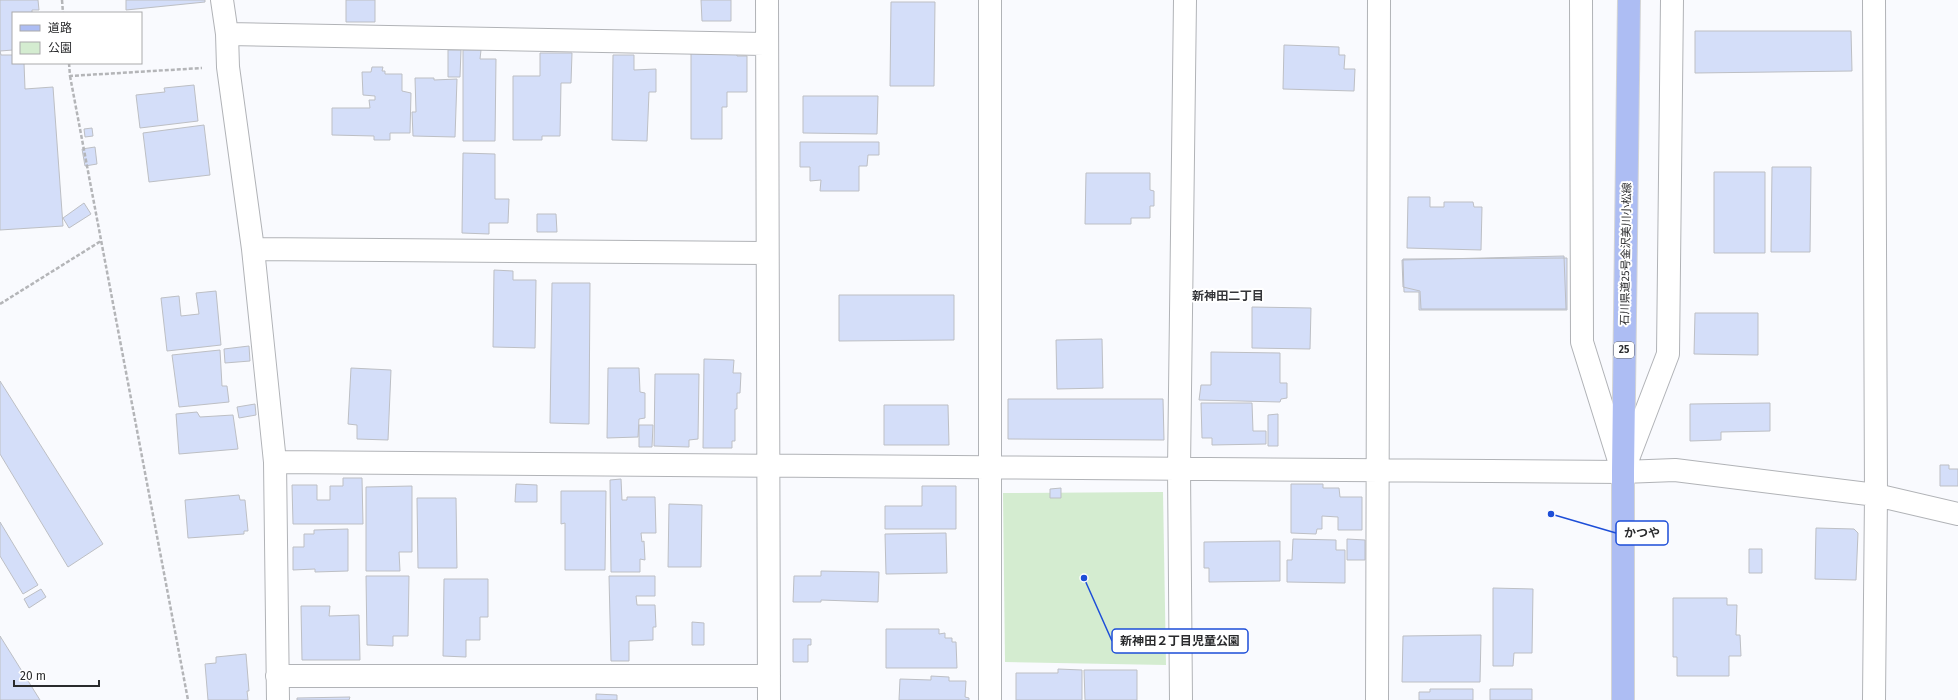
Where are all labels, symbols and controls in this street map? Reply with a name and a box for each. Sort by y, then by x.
legend [12,12,142,64]
text: 道路 [48,21,72,35]
text: 公園 [48,41,72,55]
street label: 石川県道25号金沢美川小松線 [1618,182,1634,326]
district label: 新神田二丁目 [1192,289,1264,303]
road number: 25 [1614,342,1634,358]
callout: かつや [1616,521,1668,545]
text: かつや [1624,526,1660,540]
callout: 新神田２丁目児童公園 [1112,629,1248,653]
text: 新神田２丁目児童公園 [1120,634,1240,648]
scale bar [14,662,99,688]
text: 20 m [20,669,46,683]

